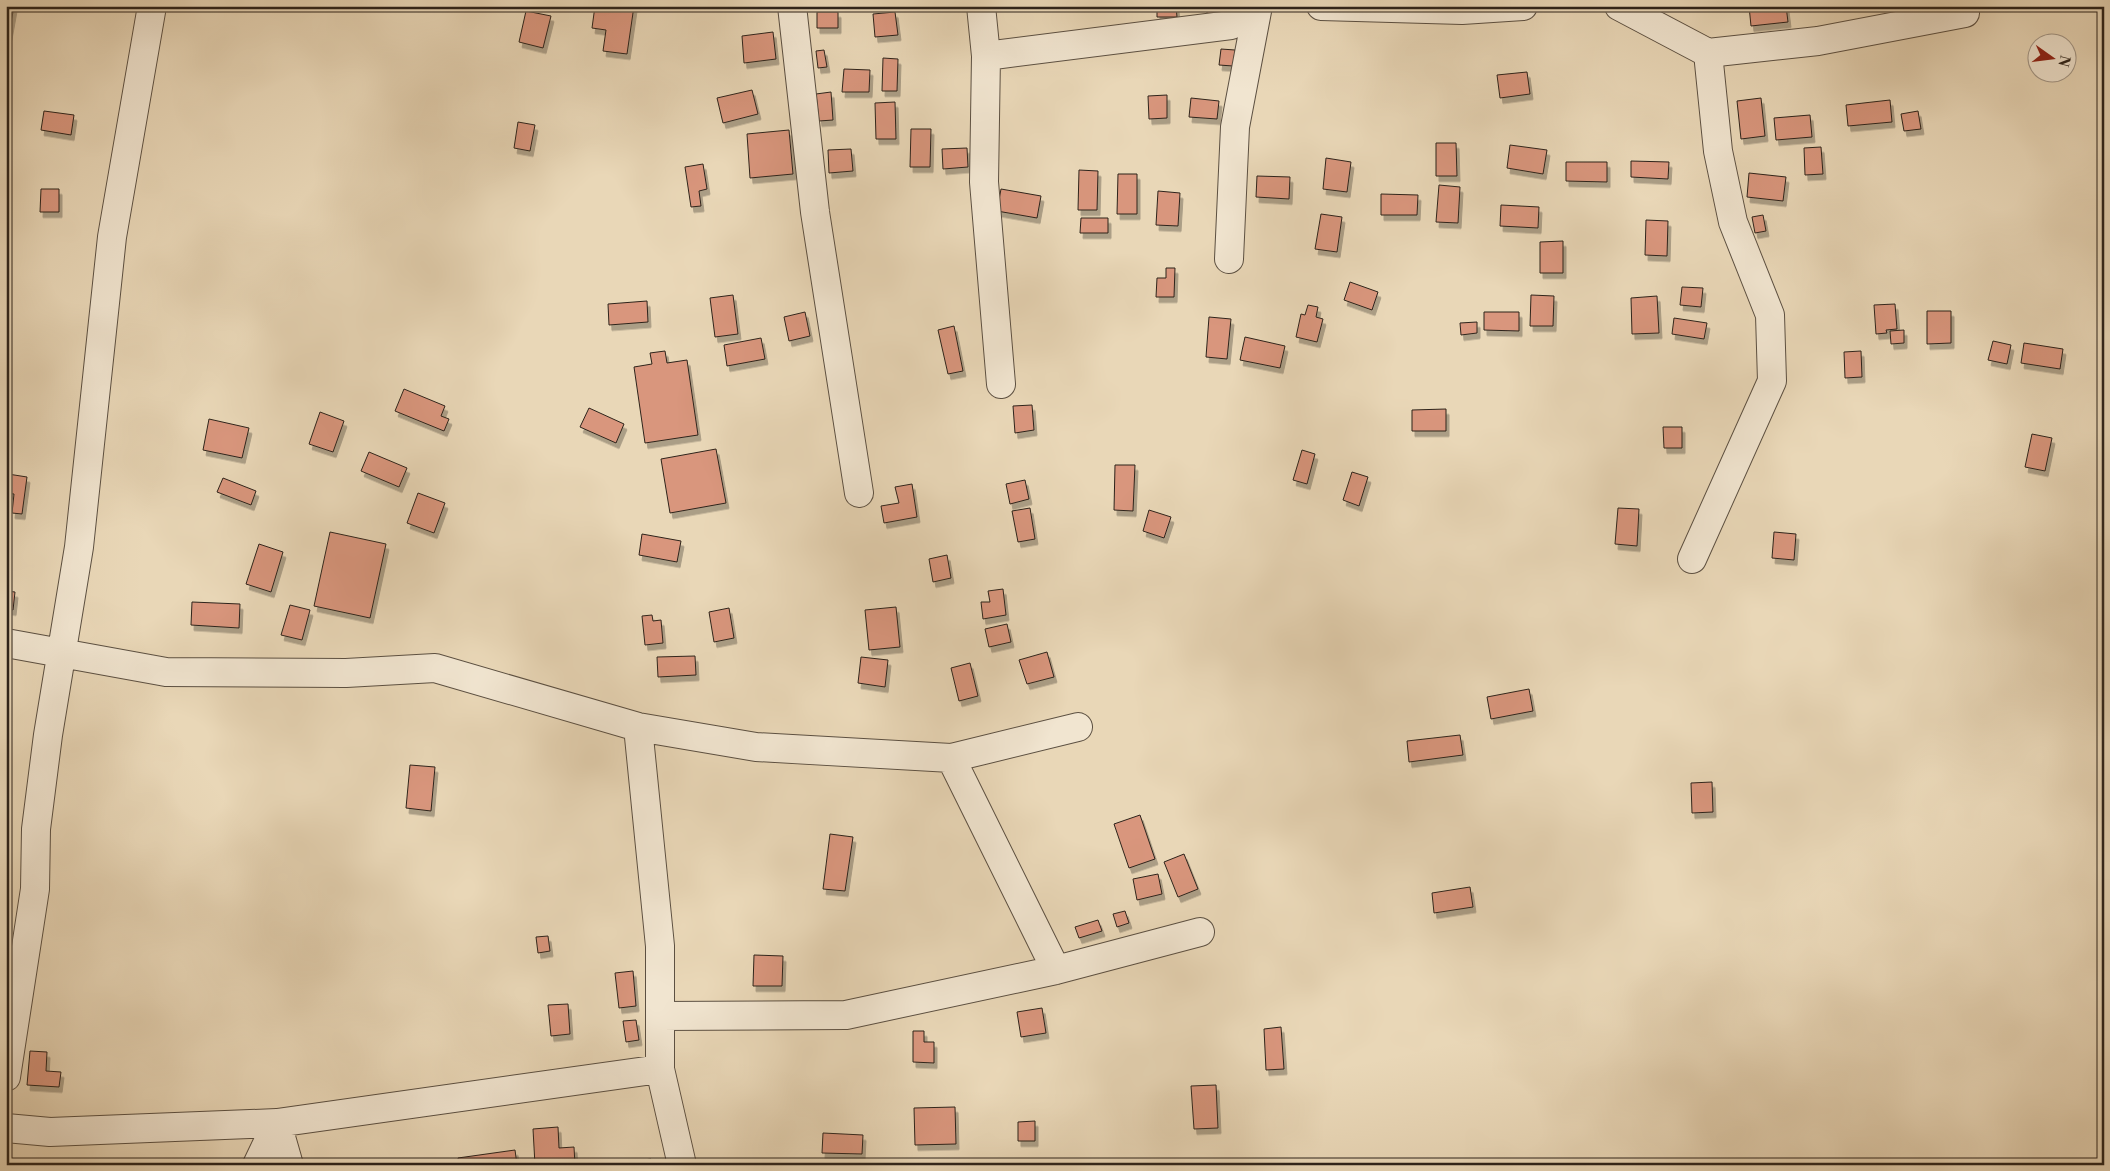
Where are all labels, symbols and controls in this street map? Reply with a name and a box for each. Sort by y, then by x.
north arrow [2028,32,2078,82]
text: N [2054,53,2074,68]

